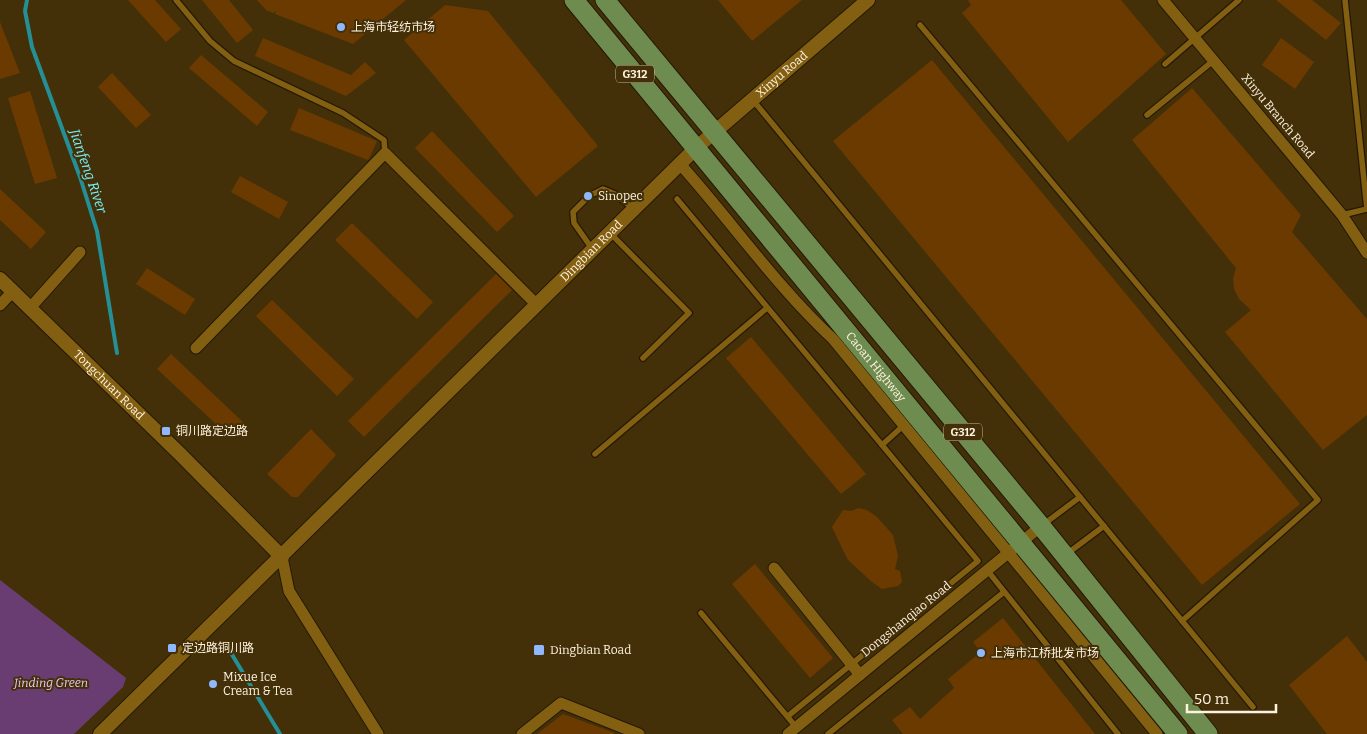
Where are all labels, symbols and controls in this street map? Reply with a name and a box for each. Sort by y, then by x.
place label: 上海市轻纺市场 [351,20,435,34]
marker: 上海市轻纺市场 [335,21,347,33]
street label: Xinyu Road [753,48,810,100]
road number: G312 [616,66,654,82]
street label: Xinyu Branch Road [1239,71,1317,161]
water label: Jianfeng River [65,125,111,217]
place label: Sinopec [598,189,643,203]
marker: Sinopec [582,190,594,202]
street label: Dingbian Road [557,217,625,284]
street label: Caoan Highway [843,329,909,405]
street label: Tongchuan Road [71,347,147,422]
place label: 铜川路定边路 [176,424,248,438]
road number: G312 [944,424,982,441]
marker: 铜川路定边路 [160,425,172,437]
street label: Dongshanqiao Road [858,578,954,660]
place label: 定边路铜川路 [182,641,254,655]
marker: 定边路铜川路 [166,642,178,654]
marker: Dingbian Road [532,643,546,657]
place label: Dingbian Road [550,643,631,657]
place label: 上海市江桥批发市场 [991,646,1099,660]
marker: 上海市江桥批发市场 [975,647,987,659]
place label: Mixue Ice Cream & Tea [223,670,293,698]
park label: Jinding Green [13,676,88,690]
marker: Mixue Ice Cream & Tea [207,678,219,690]
scale bar [1187,682,1276,714]
text: 50 m [1194,690,1230,708]

